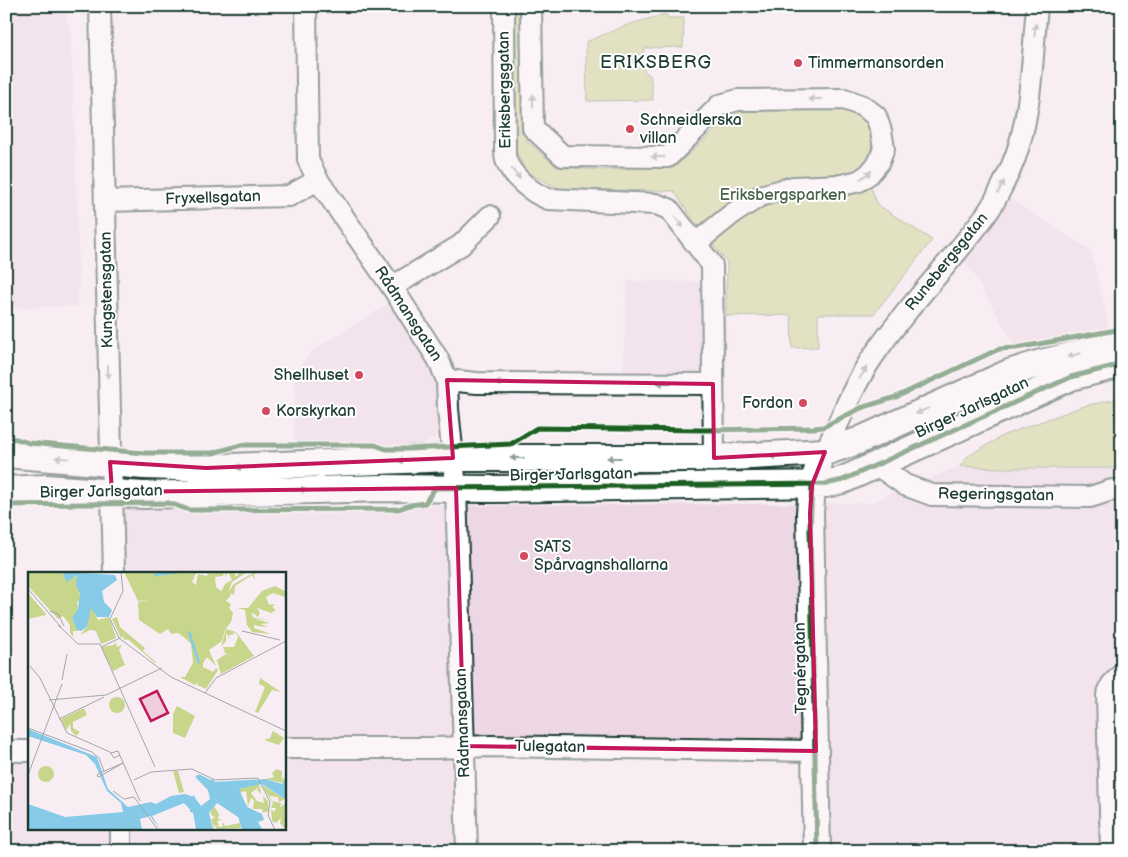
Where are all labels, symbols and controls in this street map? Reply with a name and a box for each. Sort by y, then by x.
one-way arrow [1031,21,1039,37]
street label: Eriksbergsgatan [494,31,516,149]
district label: ERIKSBERG [600,52,712,73]
place label: Timmermansorden [808,54,944,73]
marker: Timmermansorden [792,57,804,69]
one-way arrow [529,93,537,109]
one-way arrow [807,95,823,103]
place label: Schneidlerska villan [639,111,742,148]
marker: Schneidlerska villan [624,123,636,135]
one-way arrow [649,153,665,161]
one-way arrow [510,168,522,180]
one-way arrow [859,170,872,181]
one-way arrow [997,180,1005,194]
park label: Eriksbergsparken [719,186,847,205]
street label: Fryxellsgatan [165,187,261,209]
street label: Runebergsgatan [902,209,992,315]
one-way arrow [674,215,685,228]
street label: Kungstensgatan [96,231,118,349]
street label: Rådmansgatan [370,263,446,365]
one-way arrow [1067,351,1082,359]
one-way arrow [105,364,113,380]
place label: Shellhuset [274,366,349,385]
one-way arrow [858,366,867,379]
marker: Shellhuset [353,369,365,381]
street label: Birger Jarlsgatan [912,373,1032,443]
one-way arrow [494,379,510,387]
one-way arrow [656,379,672,387]
place label: Fordon [742,394,793,413]
marker: Fordon [797,397,809,409]
place label: Korskyrkan [276,402,356,421]
marker: Korskyrkan [260,405,272,417]
one-way arrow [915,407,930,416]
one-way arrow [768,452,784,460]
one-way arrow [53,454,69,462]
one-way arrow [509,454,525,462]
one-way arrow [605,454,621,462]
one-way arrow [396,457,412,465]
one-way arrow [234,463,250,471]
street label: Birger Jarlsgatan [509,464,633,486]
street label: Birger Jarlsgatan [39,481,163,503]
street label: Regeringsgatan [938,484,1054,506]
one-way arrow [292,486,308,494]
place label: SATS Spårvagnshallarna [534,538,668,575]
marker: SATS Spårvagnshallarna [518,550,530,562]
inset map [28,572,285,830]
street label: Tegnérgatan [791,622,811,714]
street label: Rådmansgatan [452,668,474,778]
street label: Tulegatan [514,737,586,757]

